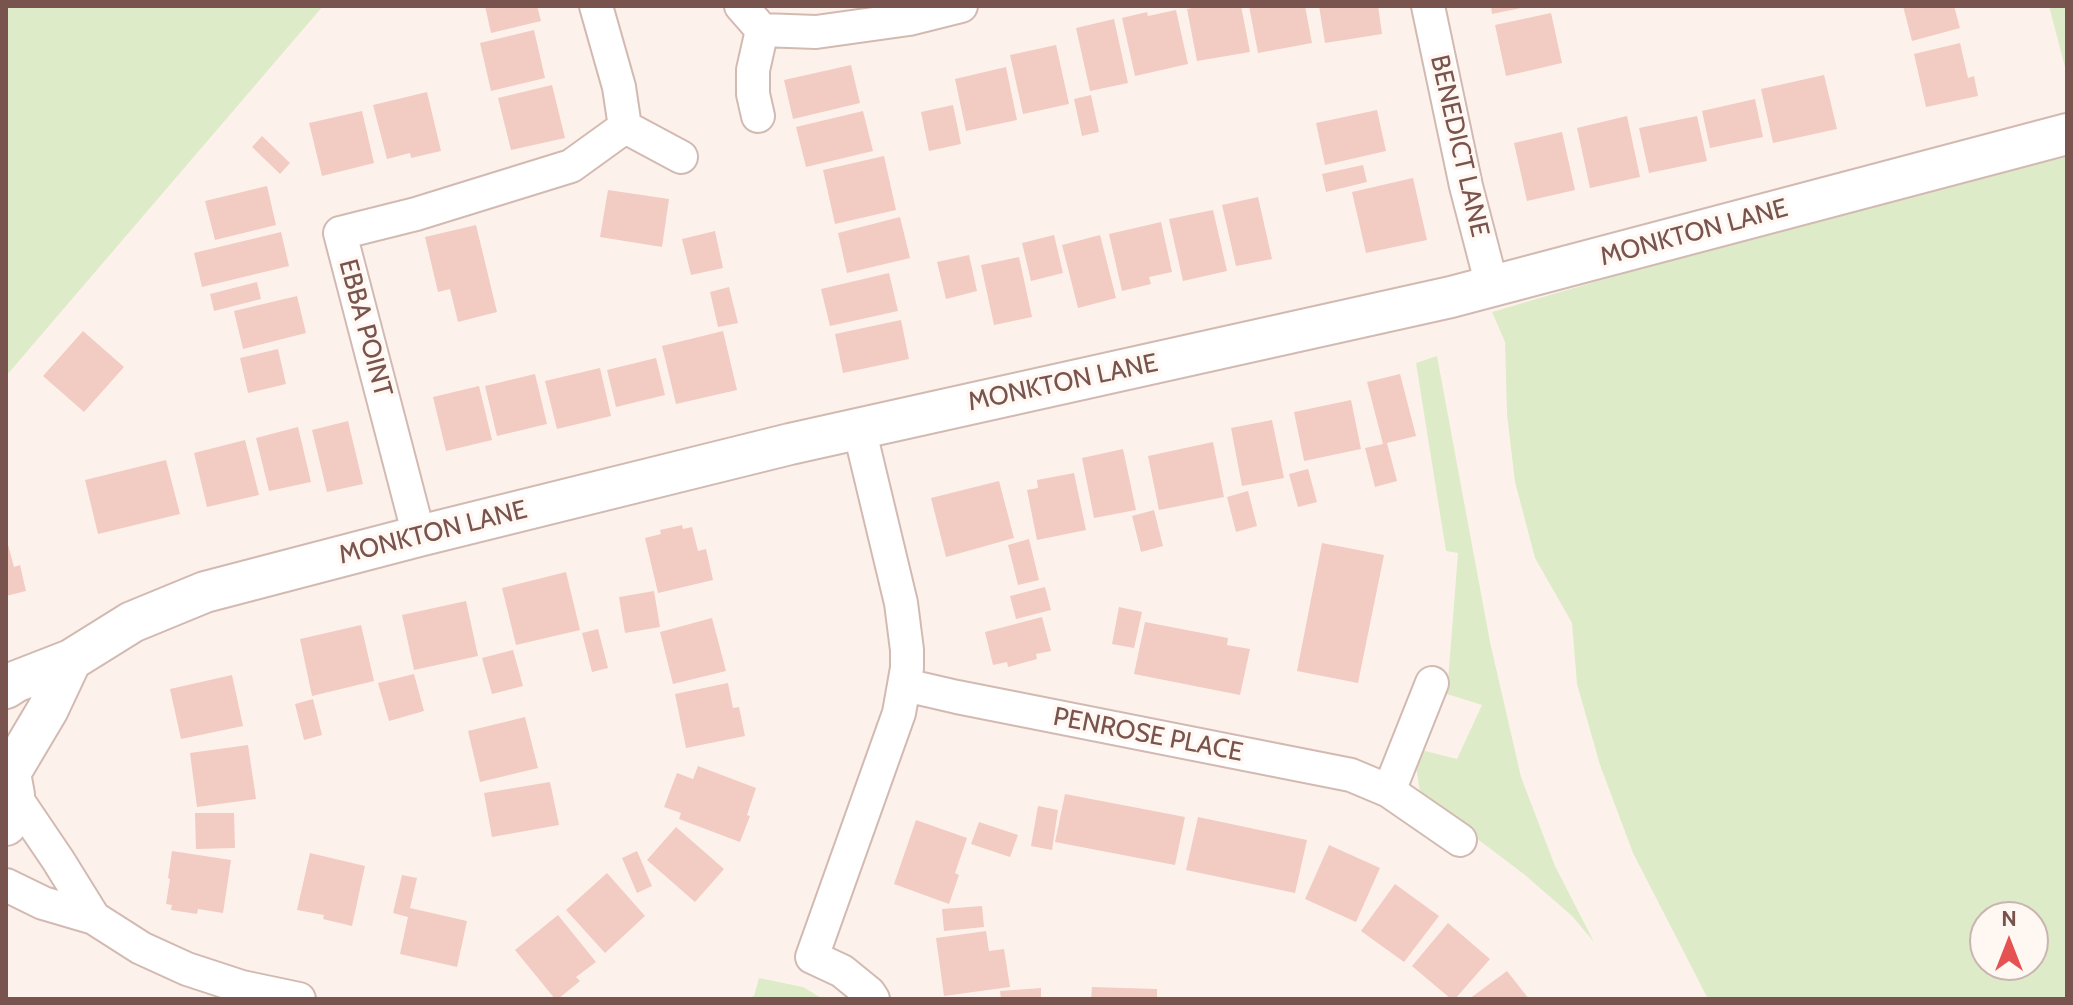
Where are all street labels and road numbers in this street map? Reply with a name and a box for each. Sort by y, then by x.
street label: BENEDICT LANE [1423,52,1495,240]
street label: MONKTON LANE [1597,193,1791,273]
street label: EBBA POINT [332,256,398,400]
street label: MONKTON LANE [965,348,1161,418]
street label: MONKTON LANE [336,494,530,572]
street label: PENROSE PLACE [1050,701,1246,769]

